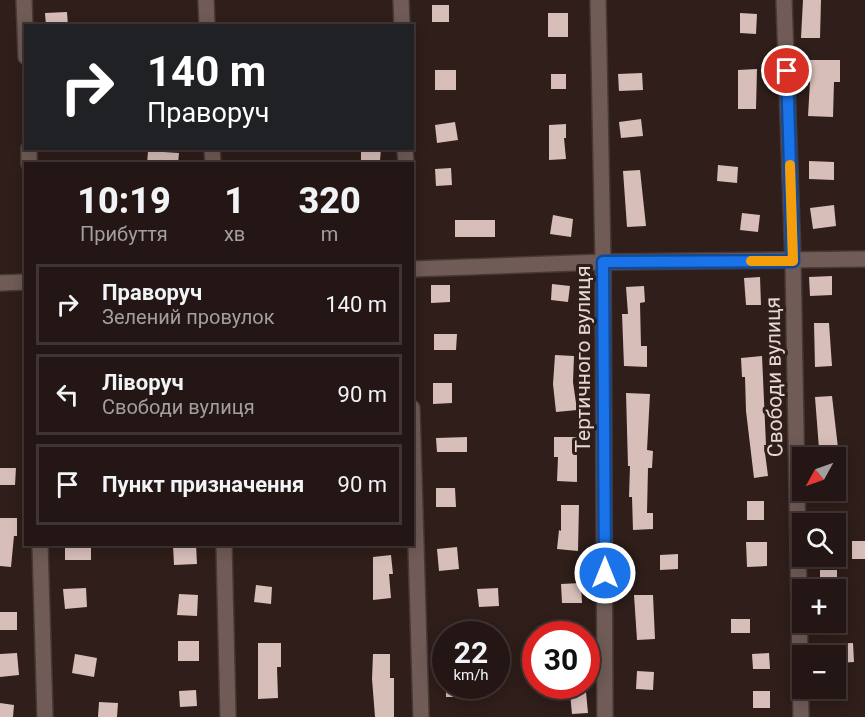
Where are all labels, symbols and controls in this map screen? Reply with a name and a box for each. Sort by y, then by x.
pin [761,45,812,96]
text: 140 m [147,47,266,96]
icon: right [48,48,126,126]
icon: arrive [770,54,803,87]
text: Праворуч [147,97,269,129]
text: 10:19 [77,180,171,222]
text: 1 [224,180,245,222]
text: 320 [298,180,361,222]
text: Прибуття [80,222,168,246]
text: хв [224,222,245,246]
text: m [321,222,338,246]
street label: Тертичного вулиця [571,266,595,452]
text: Праворуч [102,280,202,305]
icon: right [51,288,84,321]
text: 140 m [325,292,387,317]
street label: Свободи вулиця [761,297,787,457]
text: Зелений провулок [102,305,275,329]
text: Ліворуч [102,370,184,395]
icon: left [51,378,84,411]
text: 90 m [338,382,387,407]
text: Свободи вулиця [102,395,255,419]
north arrow [792,447,846,501]
map controls [792,447,846,699]
icon: arrive [51,468,84,501]
text: Пункт призначення [102,472,304,497]
text: 90 m [338,472,387,497]
button: search [792,513,846,567]
position arrow [573,541,637,605]
button: + [792,579,846,633]
speed limit sign: 30 [522,621,600,699]
text: 22 [454,635,488,670]
button: − [792,645,846,699]
text: km/h [453,666,489,684]

